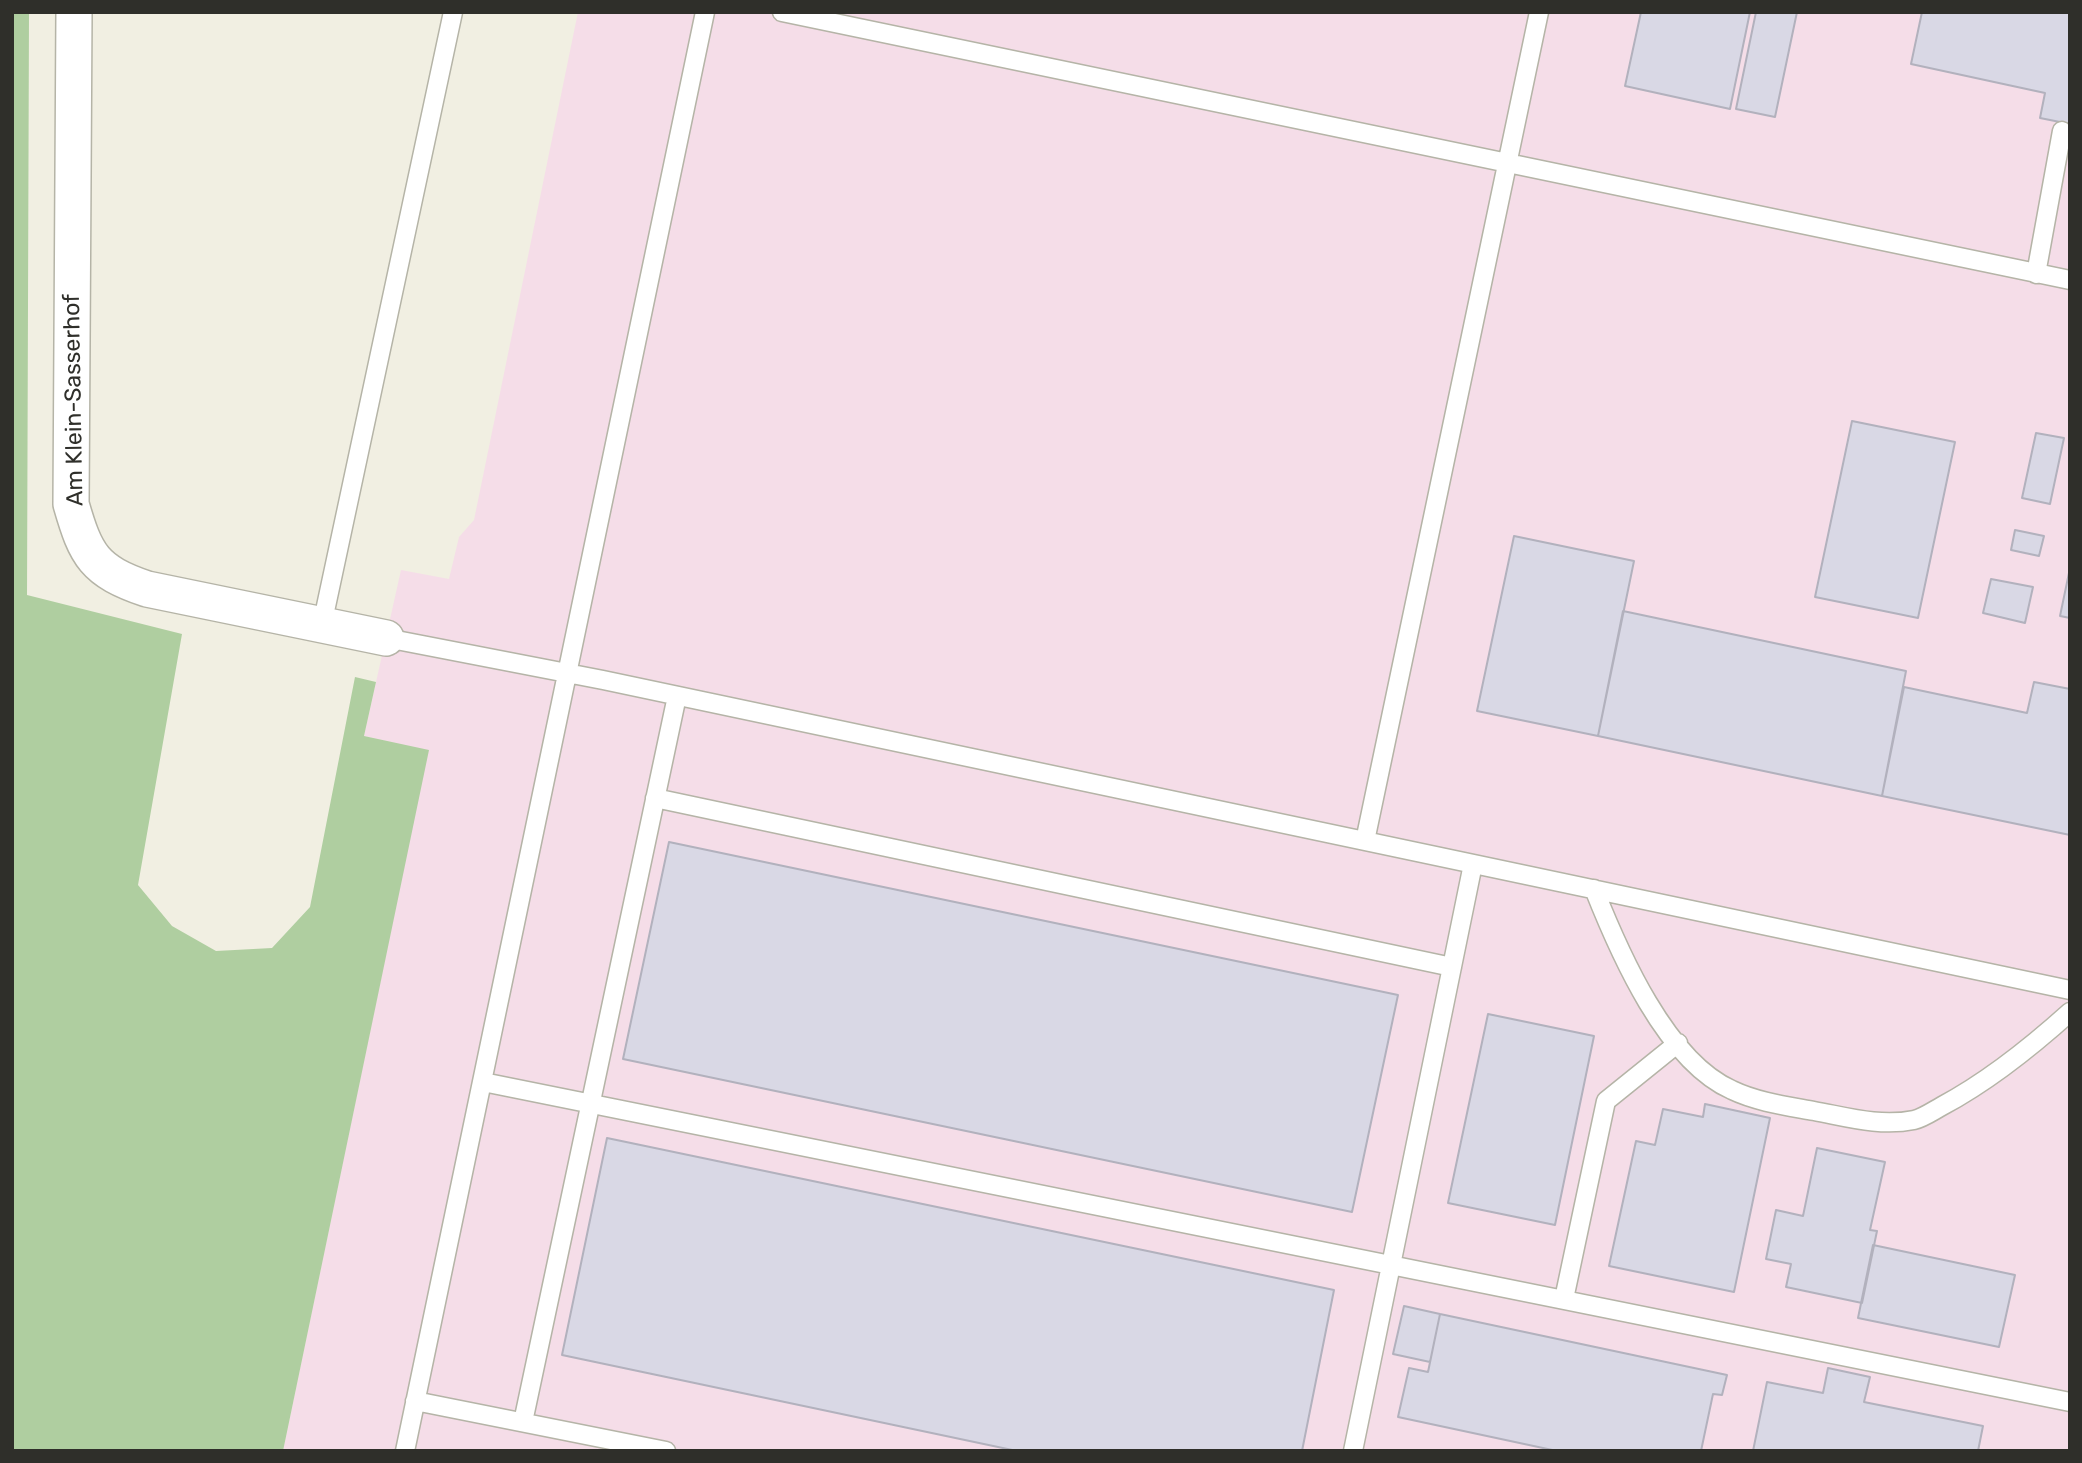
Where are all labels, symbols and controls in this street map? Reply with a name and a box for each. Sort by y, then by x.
street label: Am Klein-Sasserhof [58,294,90,506]

